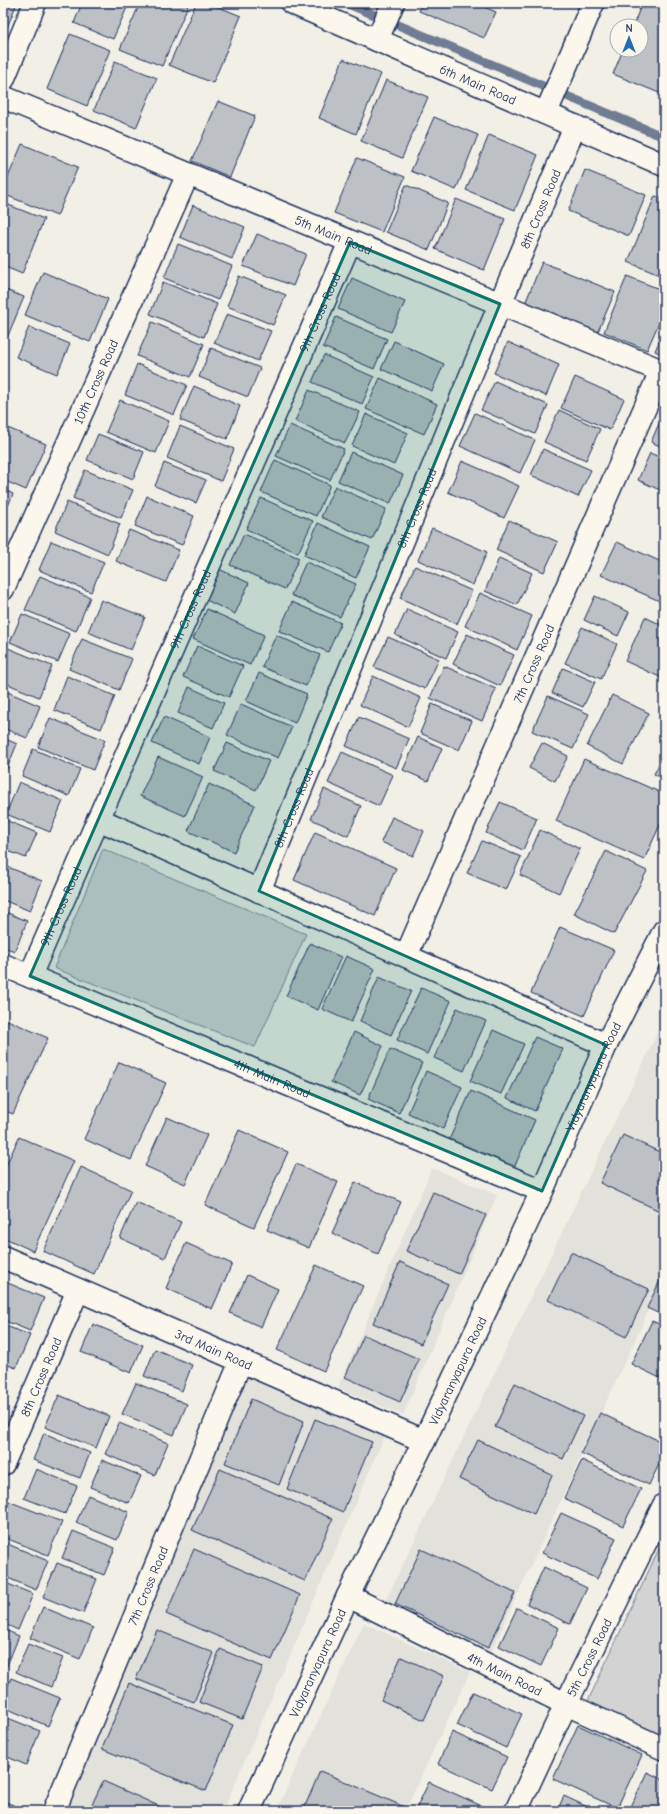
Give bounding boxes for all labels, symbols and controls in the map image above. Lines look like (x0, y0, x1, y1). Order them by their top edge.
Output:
north arrow (609, 18, 649, 58)
text: N (625, 22, 633, 35)
street label: 6th Main Road (437, 61, 519, 108)
street label: 8th Cross Road (517, 167, 564, 251)
street label: 5th Main Road (292, 212, 374, 258)
street label: 9th Cross Road (296, 271, 344, 354)
street label: 10th Cross Road (70, 337, 121, 427)
street label: 8th Cross Road (394, 466, 440, 550)
street label: 9th Cross Road (166, 568, 214, 651)
street label: 7th Cross Road (510, 622, 558, 705)
street label: 8th Cross Road (271, 766, 317, 850)
street label: 9th Cross Road (37, 865, 85, 948)
street label: Vidyaranyapura Road (562, 1020, 624, 1134)
street label: 4th Main Road (232, 1056, 313, 1101)
street label: Vidyaranyapura Road (426, 1314, 490, 1428)
street label: 3rd Main Road (173, 1326, 254, 1373)
street label: 8th Cross Road (17, 1335, 65, 1419)
street label: 7th Cross Road (125, 1544, 171, 1628)
street label: Vidyaranyapura Road (286, 1606, 349, 1720)
street label: 5th Cross Road (564, 1616, 615, 1699)
street label: 4th Main Road (465, 1649, 544, 1699)

